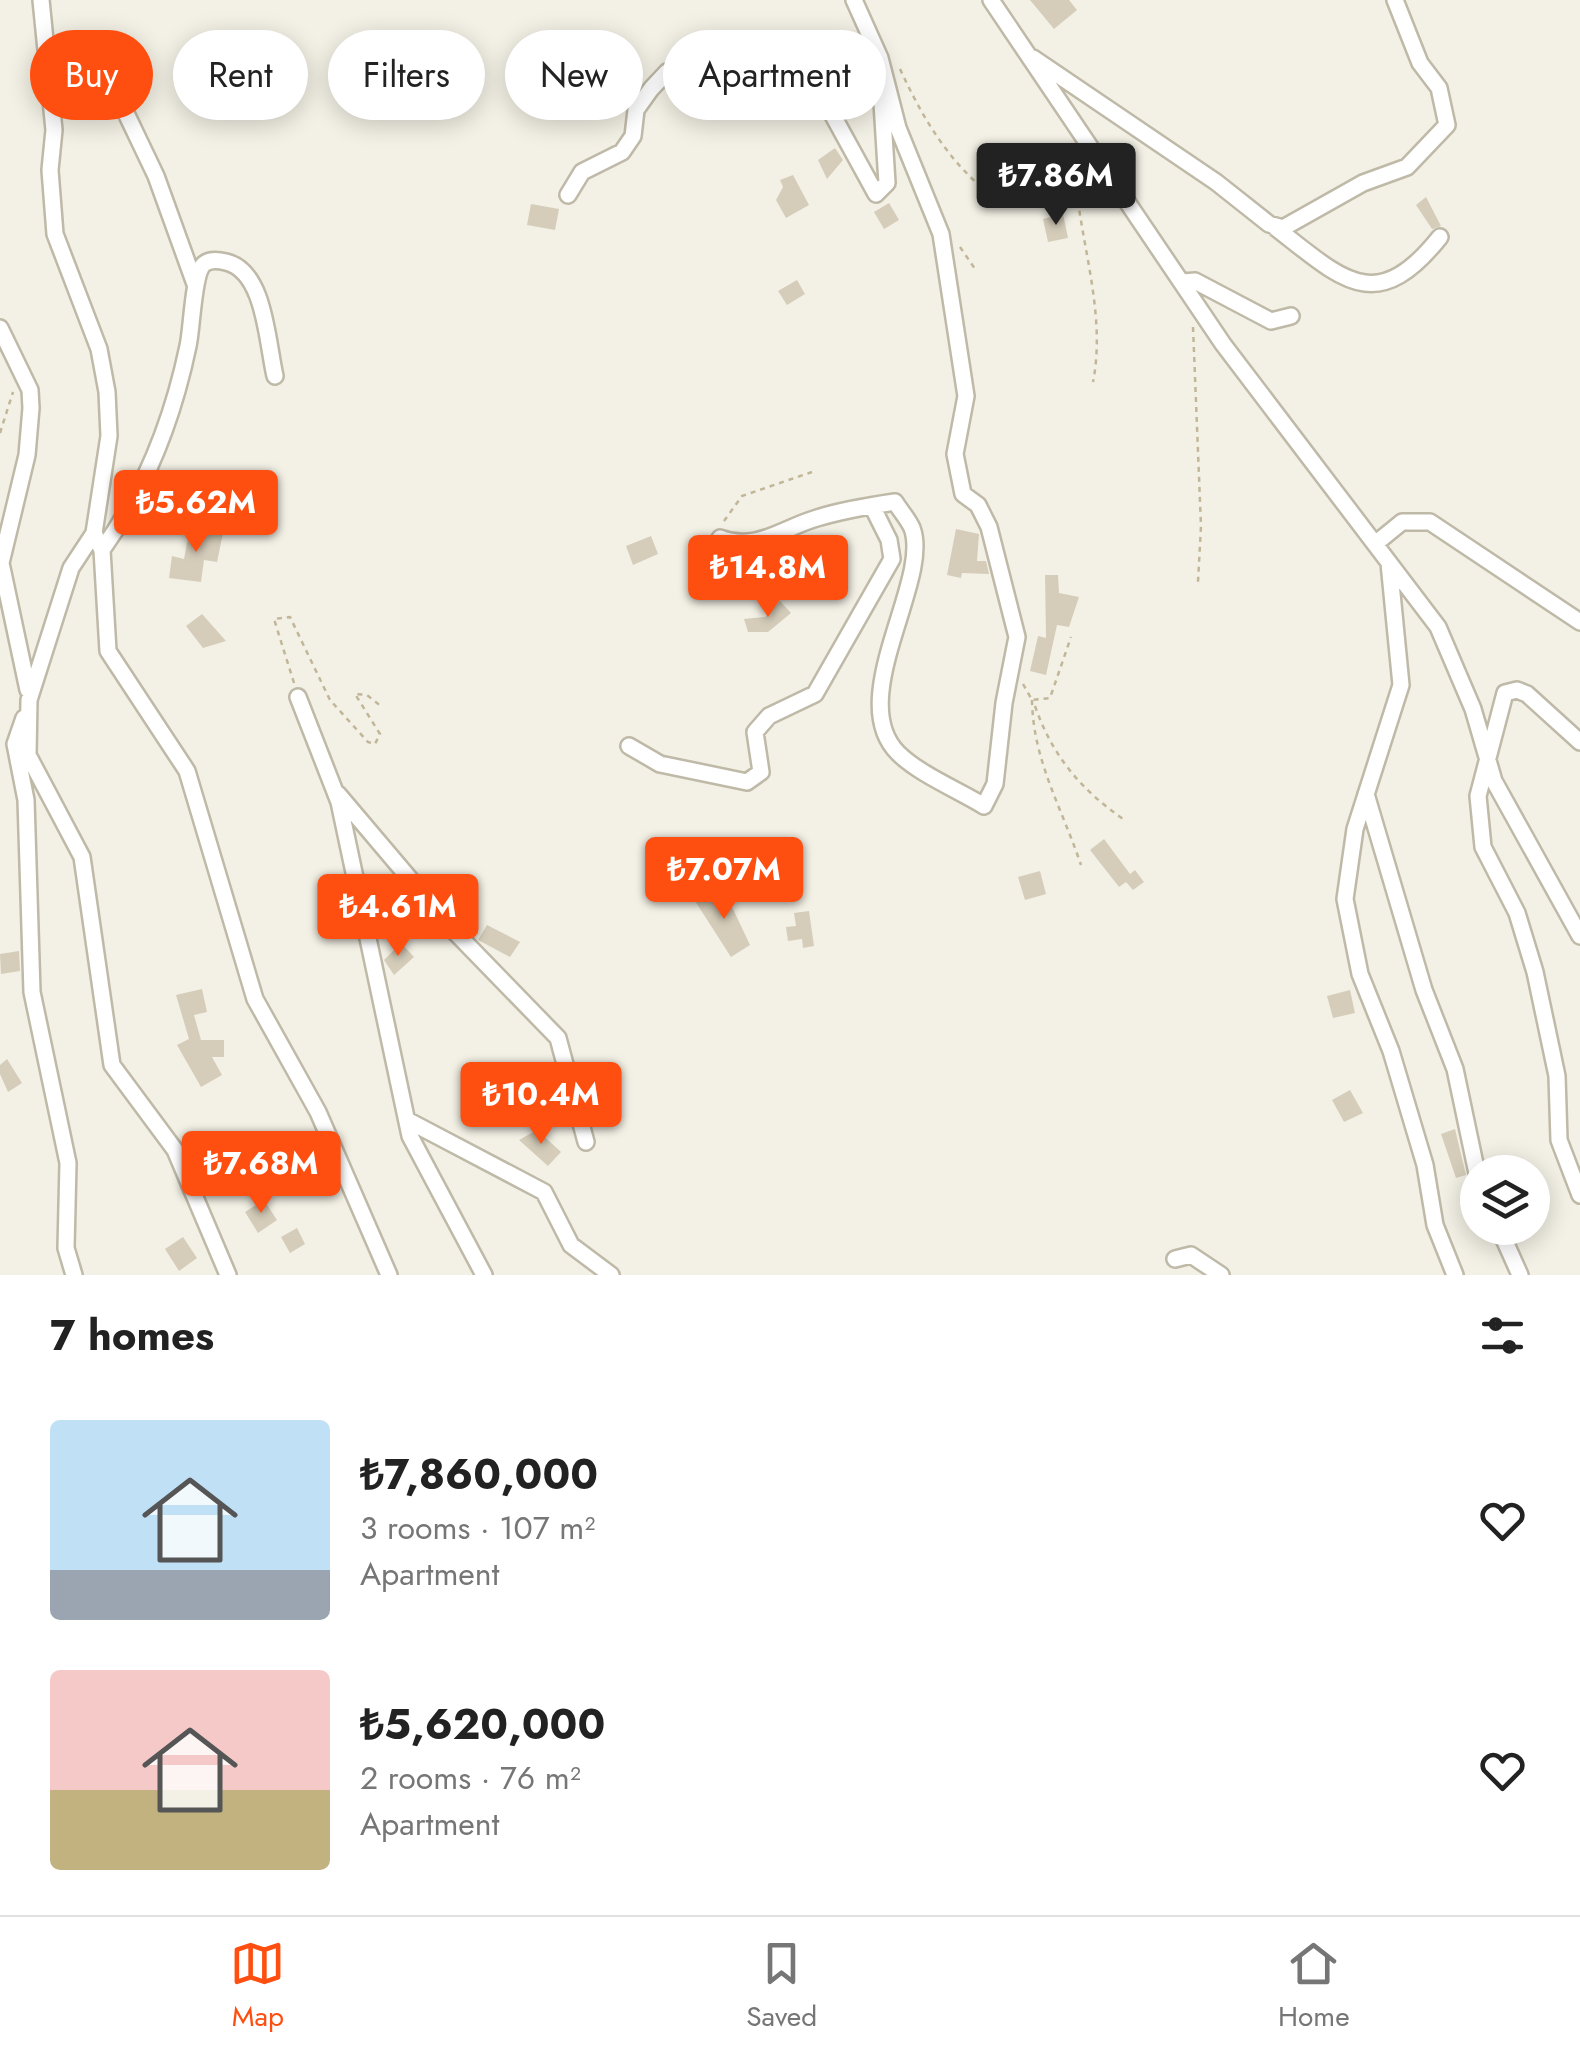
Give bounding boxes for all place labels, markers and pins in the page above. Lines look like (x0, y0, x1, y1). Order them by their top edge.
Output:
pin: ₺7.86M (975, 143, 1137, 228)
pin: ₺5.62M (115, 470, 277, 555)
pin: ₺14.8M (687, 535, 849, 620)
pin: ₺7.07M (643, 837, 805, 922)
pin: ₺4.61M (317, 874, 479, 959)
pin: ₺10.4M (460, 1062, 622, 1147)
pin: ₺7.68M (180, 1131, 342, 1216)

